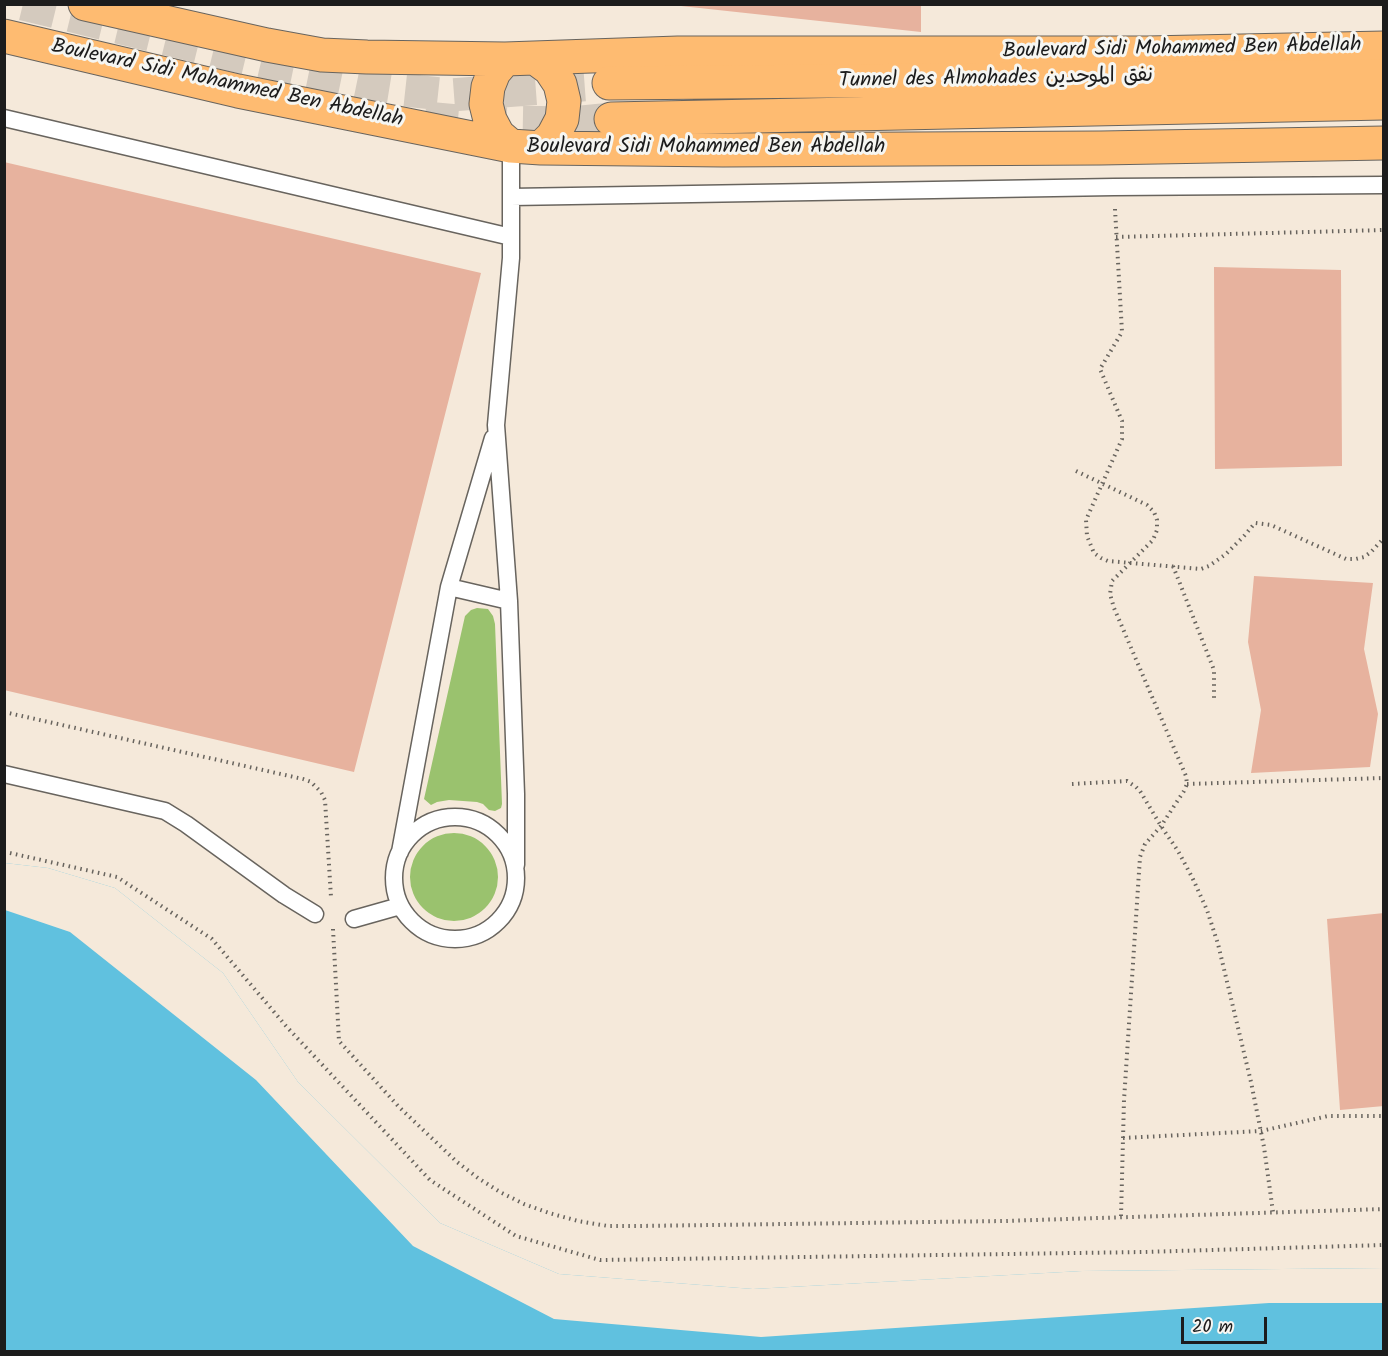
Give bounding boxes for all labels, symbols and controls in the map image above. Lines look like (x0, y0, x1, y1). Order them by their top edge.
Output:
street label: Boulevard Sidi Mohammed Ben Abdellah (1002, 34, 1362, 66)
street label: Boulevard Sidi Mohammed Ben Abdellah (49, 35, 405, 135)
street label: Tunnel des Almohades نفق الموحدين (839, 65, 1153, 95)
street label: Boulevard Sidi Mohammed Ben Abdellah (527, 135, 885, 161)
scale bar (1184, 1305, 1270, 1343)
text: 20 m (1192, 1313, 1233, 1342)

